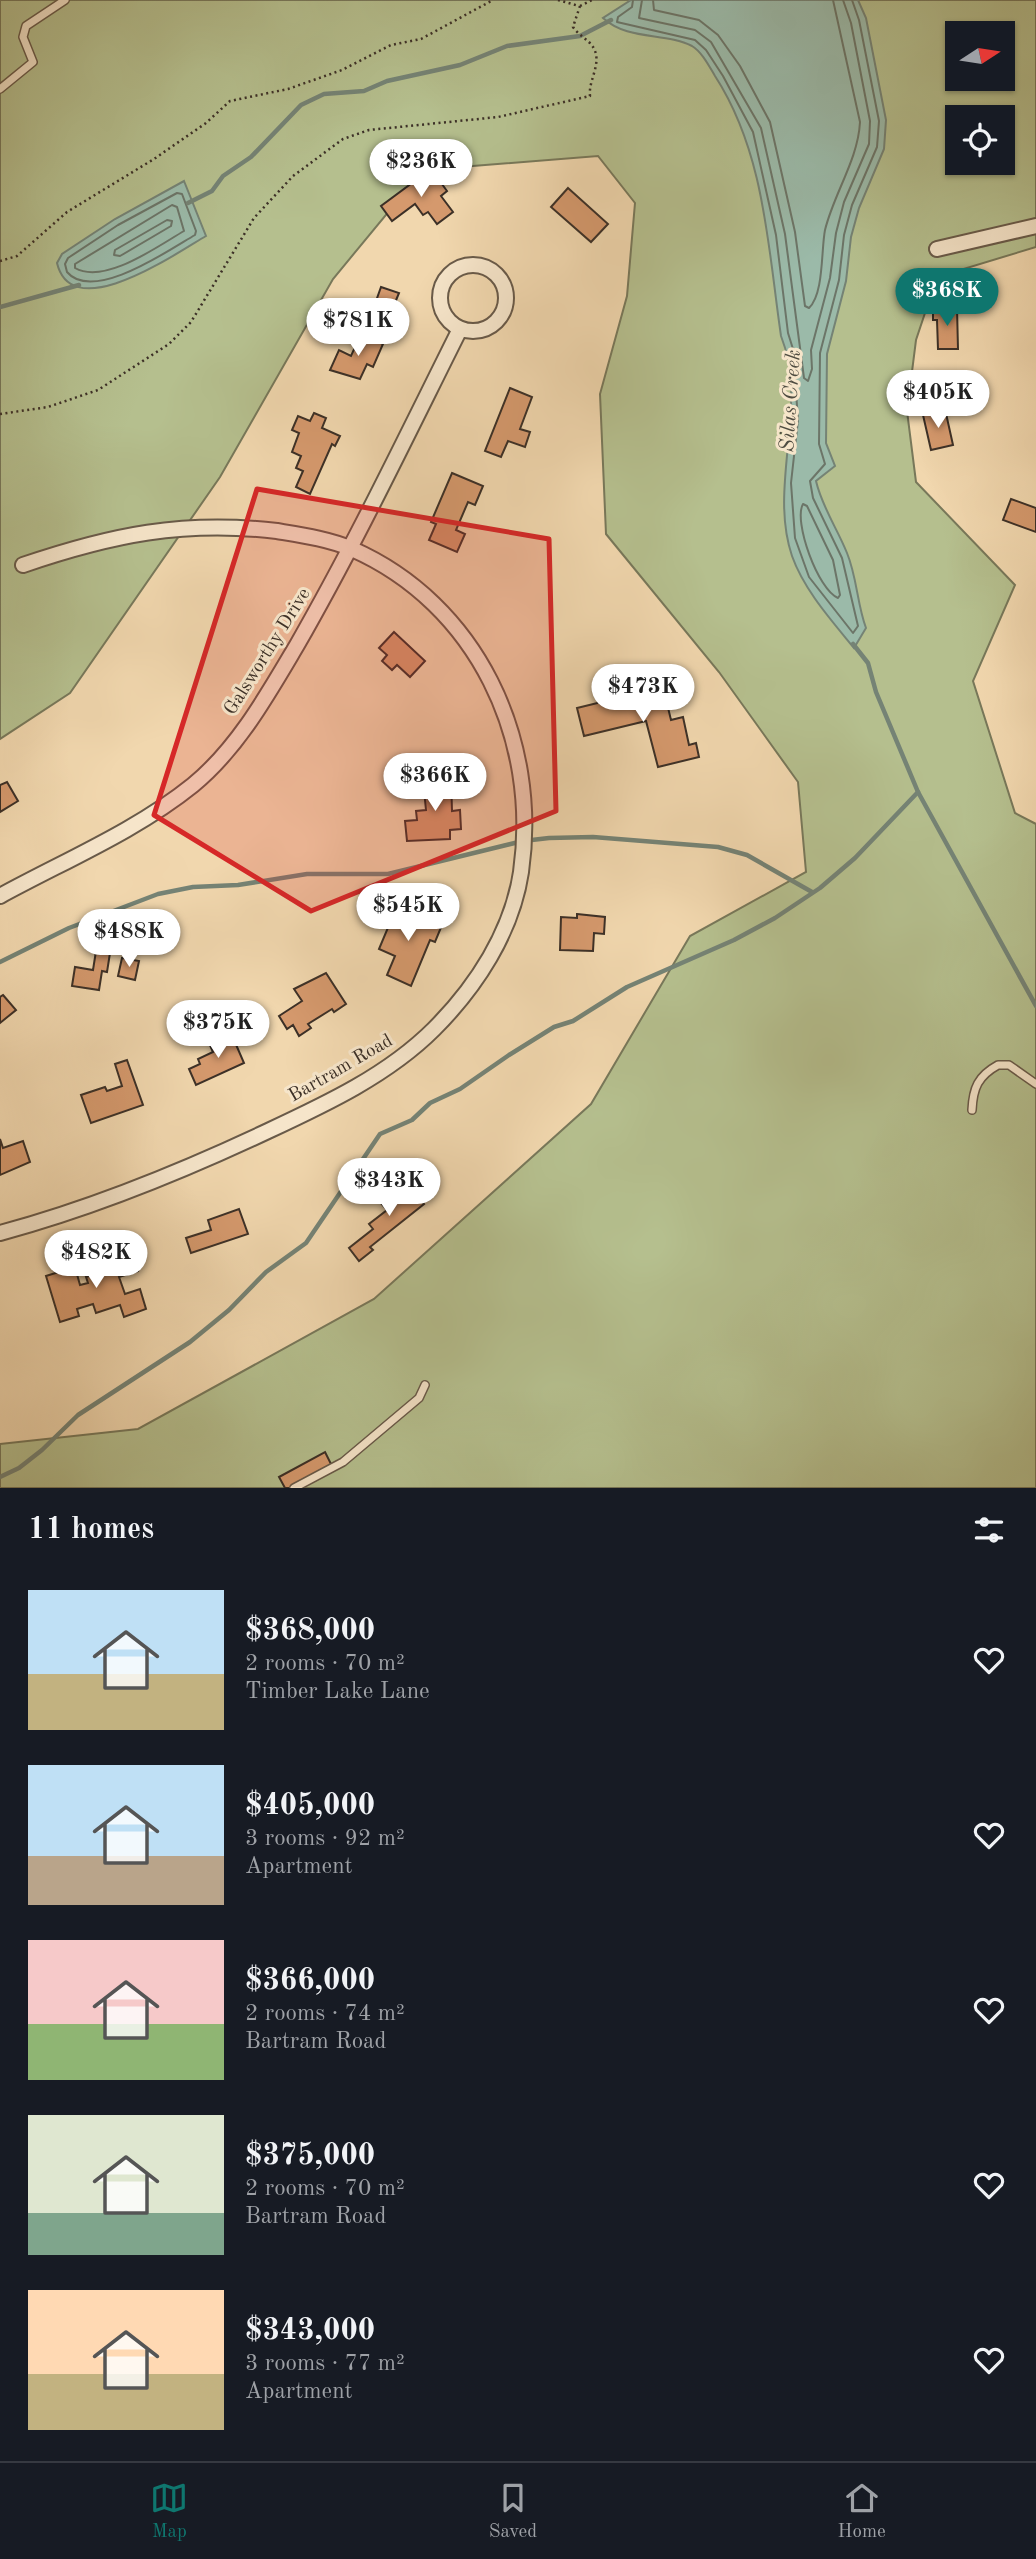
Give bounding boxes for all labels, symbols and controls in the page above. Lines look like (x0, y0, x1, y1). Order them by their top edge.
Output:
north arrow (945, 21, 1015, 91)
map controls (945, 21, 1015, 175)
button: locate (945, 105, 1015, 175)
pin: $236K (372, 140, 470, 199)
text: $236K (385, 150, 457, 173)
pin: $368K (898, 268, 996, 328)
text: $368K (911, 279, 983, 302)
pin: $781K (309, 298, 407, 358)
text: $781K (322, 309, 394, 332)
water label: Silas Creek (777, 349, 805, 453)
pin: $405K (889, 370, 987, 430)
text: $405K (902, 381, 974, 404)
street label: Galsworthy Drive (221, 585, 315, 719)
pin: $473K (594, 664, 692, 724)
text: $473K (607, 675, 679, 698)
pin: $366K (386, 754, 484, 813)
text: $366K (399, 764, 471, 787)
pin: $545K (359, 884, 457, 943)
text: $545K (372, 894, 444, 917)
pin: $488K (80, 909, 178, 969)
text: $488K (93, 920, 165, 943)
pin: $375K (169, 1000, 267, 1060)
text: $375K (182, 1011, 254, 1034)
street label: Bartram Road (286, 1032, 396, 1106)
pin: $343K (340, 1158, 438, 1218)
text: $343K (353, 1169, 425, 1192)
pin: $482K (47, 1230, 145, 1290)
text: $482K (60, 1241, 132, 1264)
icon: filters (970, 1511, 1008, 1549)
text: 11 homes (28, 1515, 154, 1545)
text: $368,000 (245, 1616, 375, 1646)
icon: home (84, 1618, 168, 1702)
icon: heart (970, 1641, 1008, 1679)
text: 2 rooms · 70 m² (245, 1652, 405, 1675)
text: Timber Lake Lane (245, 1680, 430, 1703)
text: $405,000 (245, 1791, 375, 1821)
icon: home (84, 1793, 168, 1877)
icon: heart (970, 1816, 1008, 1854)
text: 3 rooms · 92 m² (245, 1827, 405, 1850)
text: Apartment (245, 1855, 353, 1878)
text: $366,000 (245, 1966, 375, 1996)
icon: home (84, 1968, 168, 2052)
icon: heart (970, 1991, 1008, 2029)
text: 2 rooms · 74 m² (245, 2002, 405, 2025)
text: Bartram Road (245, 2030, 386, 2053)
text: $375,000 (245, 2141, 375, 2171)
icon: home (84, 2143, 168, 2227)
icon: heart (970, 2166, 1008, 2204)
text: 2 rooms · 70 m² (245, 2177, 405, 2200)
text: Bartram Road (245, 2205, 386, 2228)
text: $343,000 (245, 2316, 375, 2346)
icon: home (84, 2318, 168, 2402)
icon: heart (970, 2341, 1008, 2379)
text: 3 rooms · 77 m² (245, 2352, 405, 2375)
text: Apartment (245, 2380, 353, 2403)
tab: Map (150, 2479, 188, 2544)
tab: Saved (489, 2479, 537, 2544)
tab: Home (838, 2479, 886, 2544)

